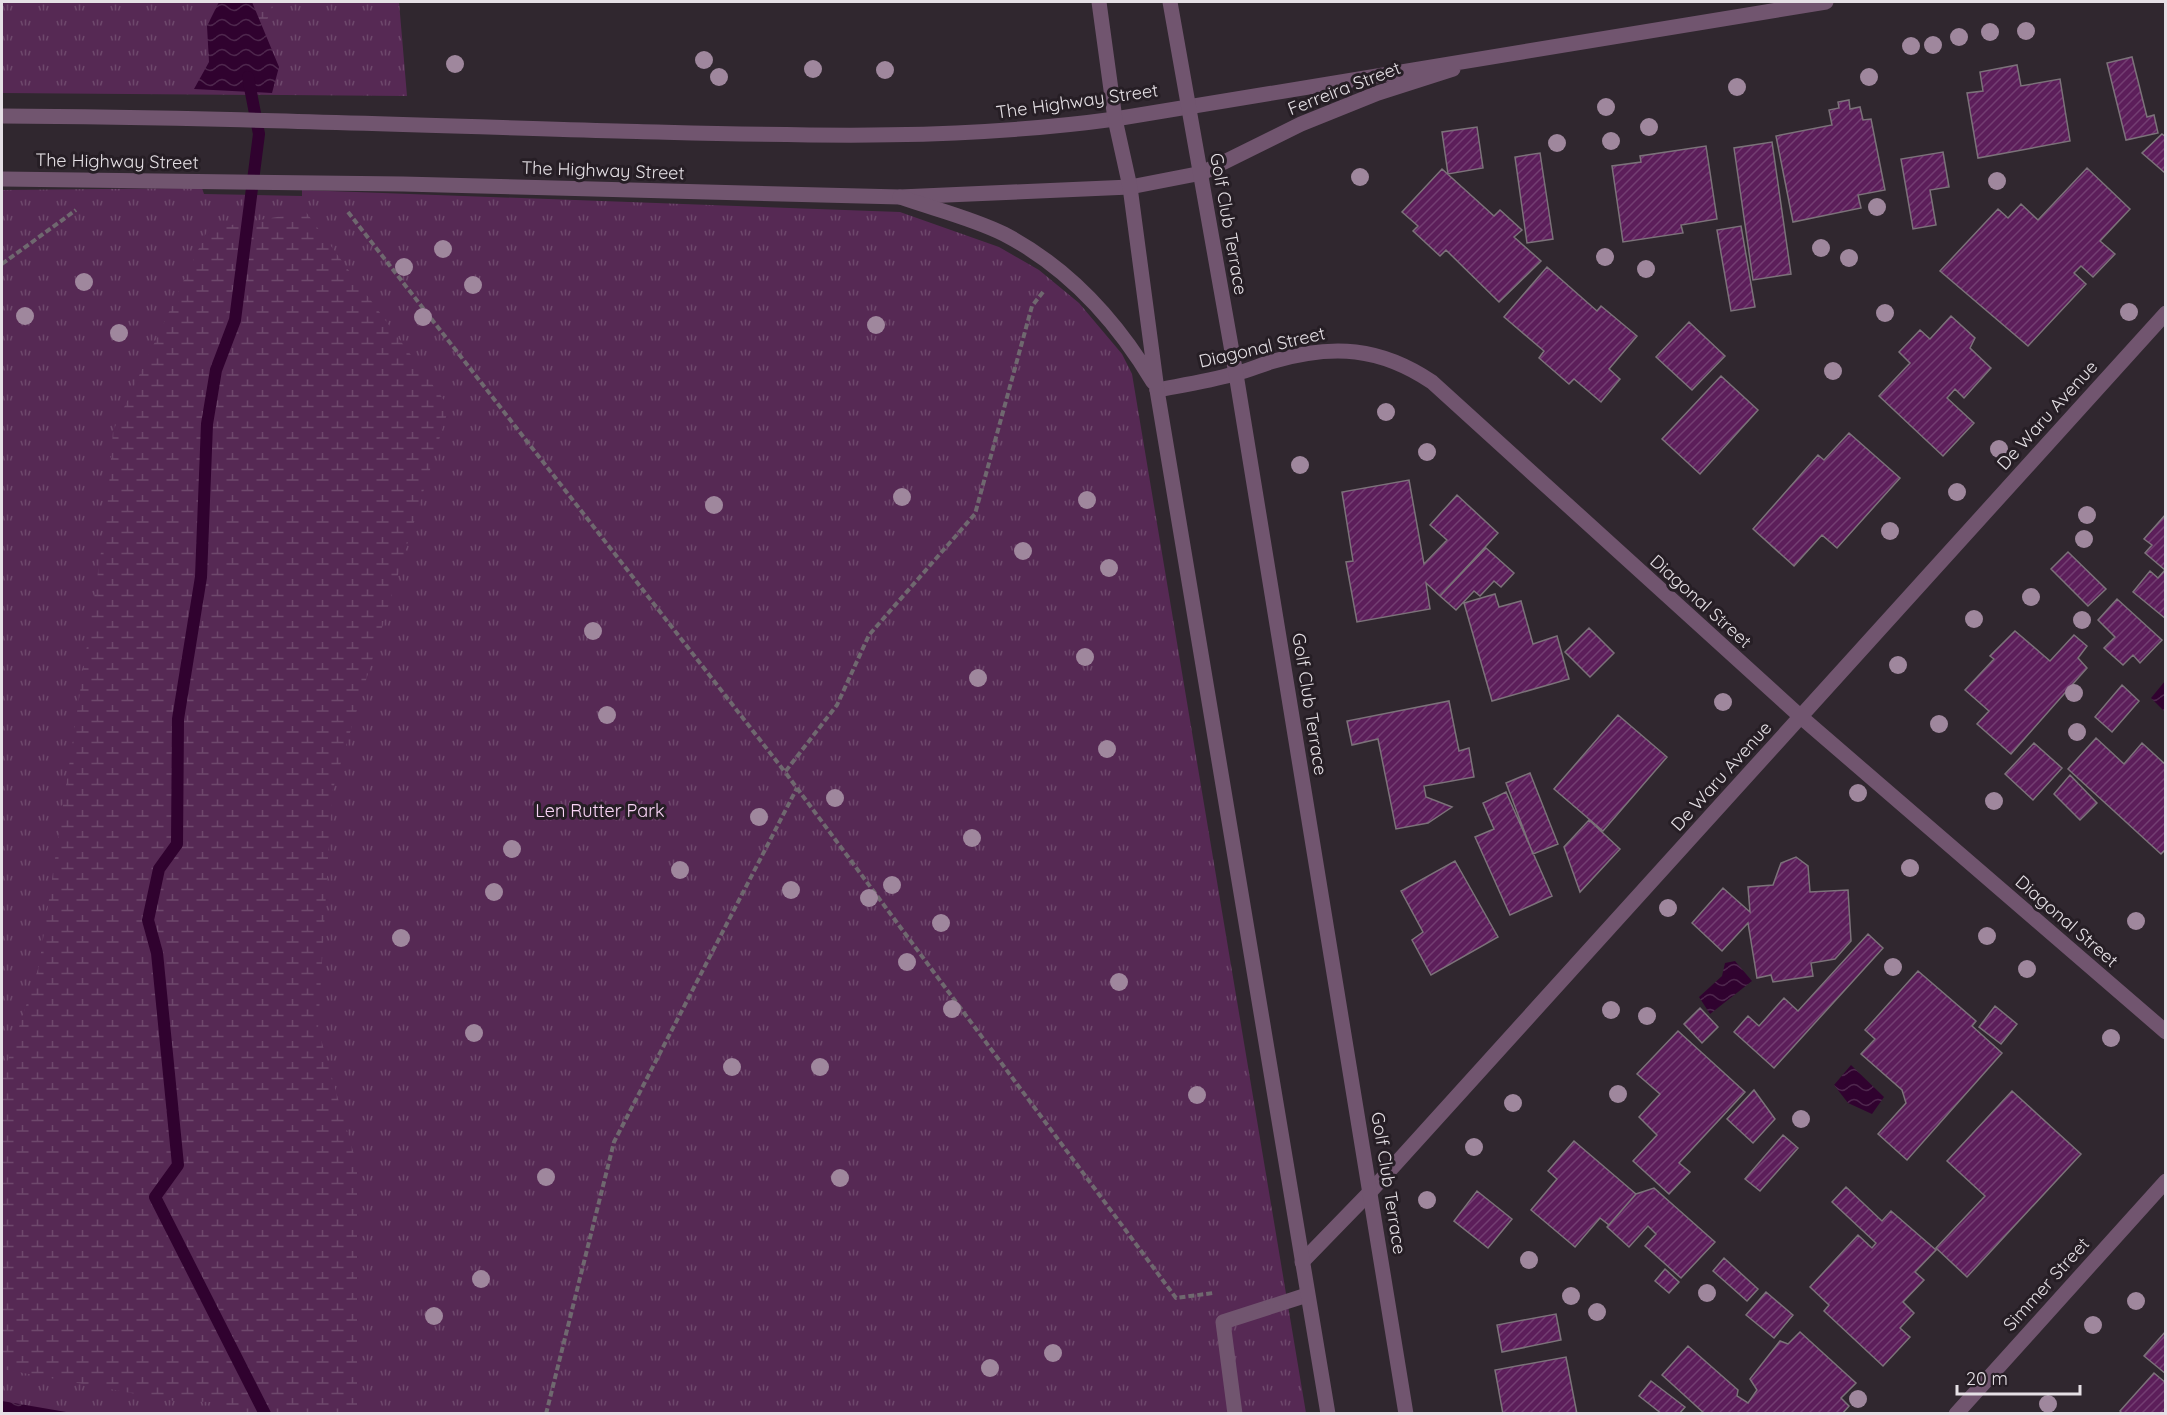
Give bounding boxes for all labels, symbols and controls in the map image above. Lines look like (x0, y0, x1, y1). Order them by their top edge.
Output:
street label: Ferreira Street (1284, 56, 1404, 120)
street label: The Highway Street (995, 78, 1159, 124)
street label: The Highway Street (35, 148, 199, 174)
street label: Golf Club Terrace (1205, 151, 1253, 297)
street label: The Highway Street (521, 156, 685, 184)
street label: Diagonal Street (1197, 321, 1327, 373)
street label: De Waru Avenue (1992, 355, 2102, 475)
street label: Diagonal Street (1645, 549, 1757, 653)
street label: Golf Club Terrace (1287, 631, 1333, 777)
street label: De Waru Avenue (1666, 716, 1776, 836)
park label: Len Rutter Park (535, 799, 665, 822)
street label: Diagonal Street (2011, 870, 2123, 972)
street label: Golf Club Terrace (1366, 1110, 1412, 1256)
street label: Simmer Street (1998, 1232, 2094, 1336)
scale bar (1957, 1358, 2080, 1396)
text: 20 m (1966, 1367, 2008, 1390)

